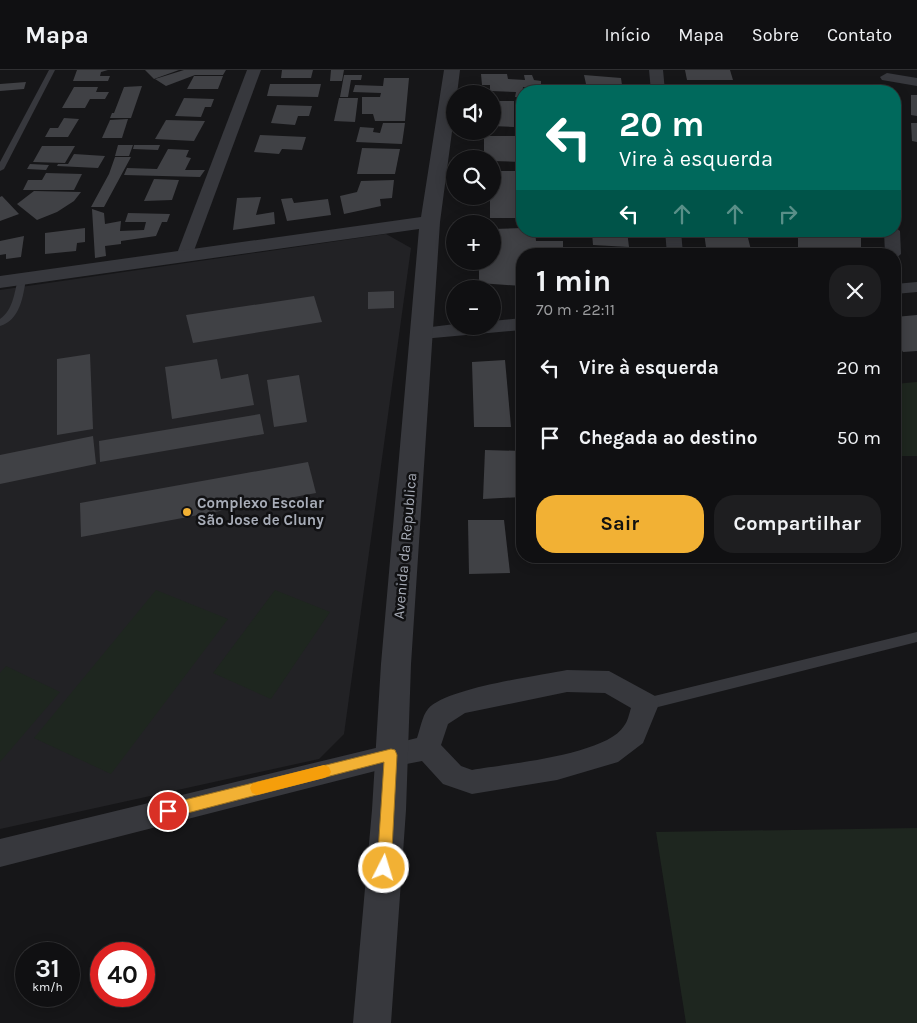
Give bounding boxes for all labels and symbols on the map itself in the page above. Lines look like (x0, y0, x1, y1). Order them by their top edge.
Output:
street label: Avenida da Republica (390, 472, 420, 620)
place label: Complexo Escolar São Jose de Cluny (197, 494, 324, 529)
marker: Complexo Escolar São Jose de Cluny (181, 506, 193, 518)
pin (147, 790, 189, 832)
position arrow (357, 841, 409, 893)
speed limit sign: 40 (90, 942, 155, 1007)

